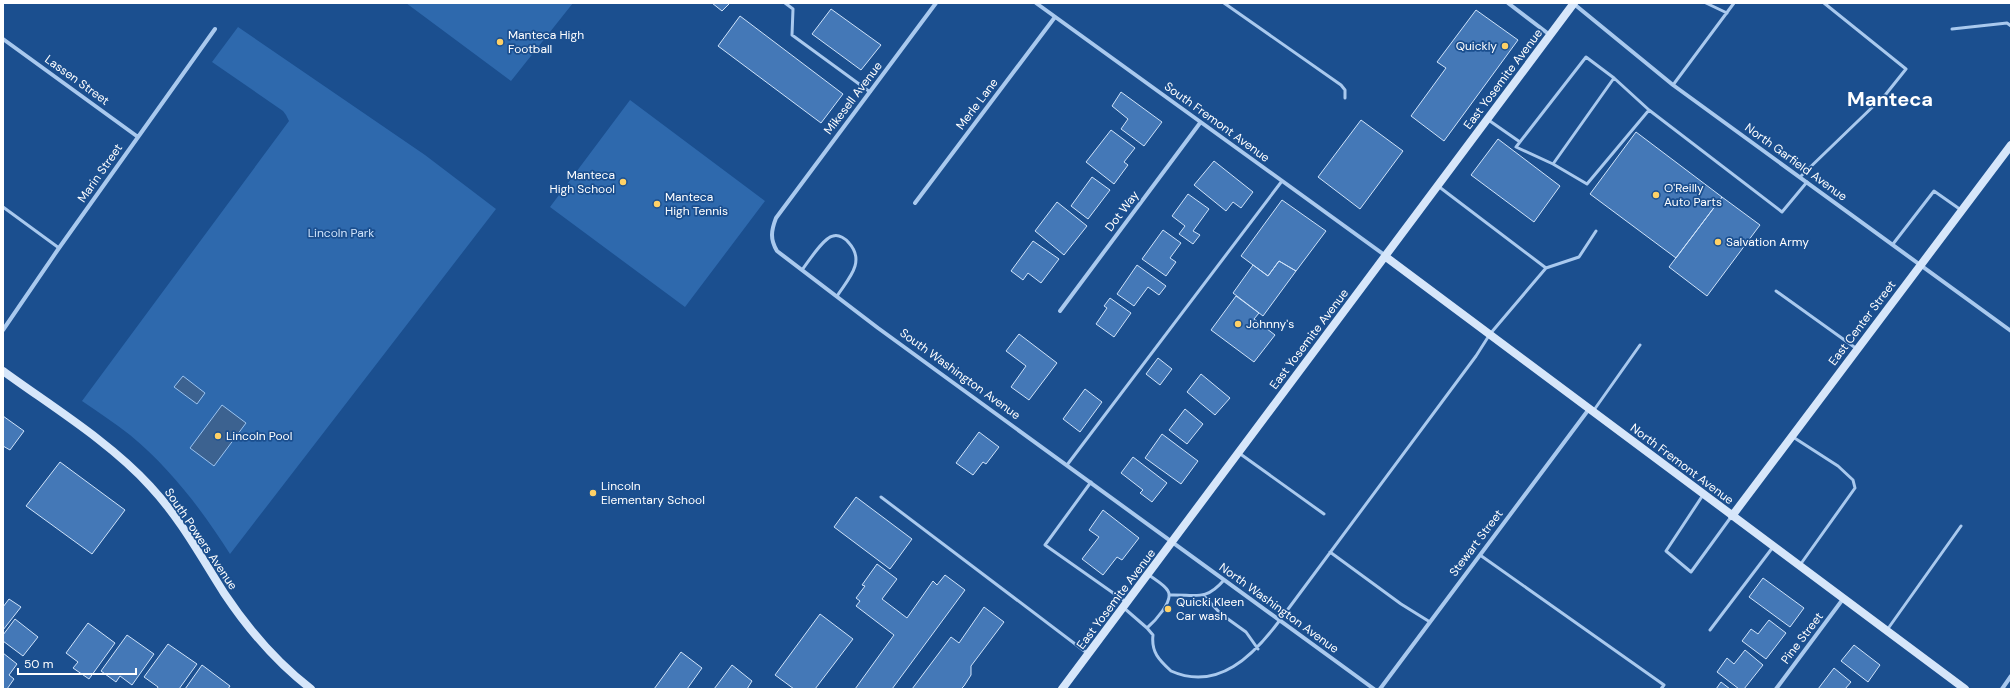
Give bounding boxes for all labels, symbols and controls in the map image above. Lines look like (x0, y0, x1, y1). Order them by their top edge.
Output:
street label: East Yosemite Avenue (1460, 25, 1546, 132)
place label: Manteca High Football (508, 27, 584, 57)
marker: Manteca High Football (495, 37, 505, 47)
place label: Quickly (1456, 38, 1497, 54)
marker: Quickly (1500, 41, 1510, 51)
street label: Lassen Street (42, 51, 113, 109)
street label: Mikesell Avenue (820, 58, 886, 138)
street label: Merle Lane (952, 75, 1002, 133)
street label: South Fremont Avenue (1161, 78, 1273, 166)
district label: Manteca (1847, 86, 1933, 112)
street label: North Garfield Avenue (1742, 120, 1850, 205)
street label: Marin Street (74, 140, 126, 205)
place label: Manteca High School (550, 167, 615, 197)
marker: Manteca High School (618, 177, 628, 187)
place label: O'Reilly Auto Parts (1664, 180, 1722, 210)
street label: Dot Way (1101, 187, 1143, 235)
place label: Manteca High Tennis (665, 189, 728, 219)
marker: O'Reilly Auto Parts (1651, 190, 1661, 200)
marker: Manteca High Tennis (652, 199, 662, 209)
park label: Lincoln Park (308, 225, 374, 241)
place label: Salvation Army (1726, 234, 1809, 250)
marker: Salvation Army (1713, 237, 1723, 247)
street label: East Center Street (1825, 277, 1899, 369)
street label: East Yosemite Avenue (1266, 285, 1352, 392)
place label: Johnny's (1246, 316, 1294, 332)
marker: Johnny's (1233, 319, 1243, 329)
street label: South Washington Avenue (897, 325, 1024, 423)
street label: North Fremont Avenue (1627, 420, 1737, 508)
place label: Lincoln Pool (226, 428, 292, 444)
marker: Lincoln Pool (213, 431, 223, 441)
place label: Lincoln Elementary School (601, 478, 705, 508)
street label: South Powers Avenue (161, 485, 241, 593)
marker: Lincoln Elementary School (588, 488, 598, 498)
street label: Stewart Street (1446, 506, 1507, 580)
street label: East Yosemite Avenue (1073, 545, 1159, 652)
street label: North Washington Avenue (1216, 559, 1342, 657)
place label: Quicki Kleen Car wash (1176, 594, 1244, 624)
marker: Quicki Kleen Car wash (1163, 604, 1173, 614)
street label: Pine Street (1777, 609, 1827, 667)
scale bar (18, 650, 136, 676)
text: 50 m (24, 656, 53, 672)

